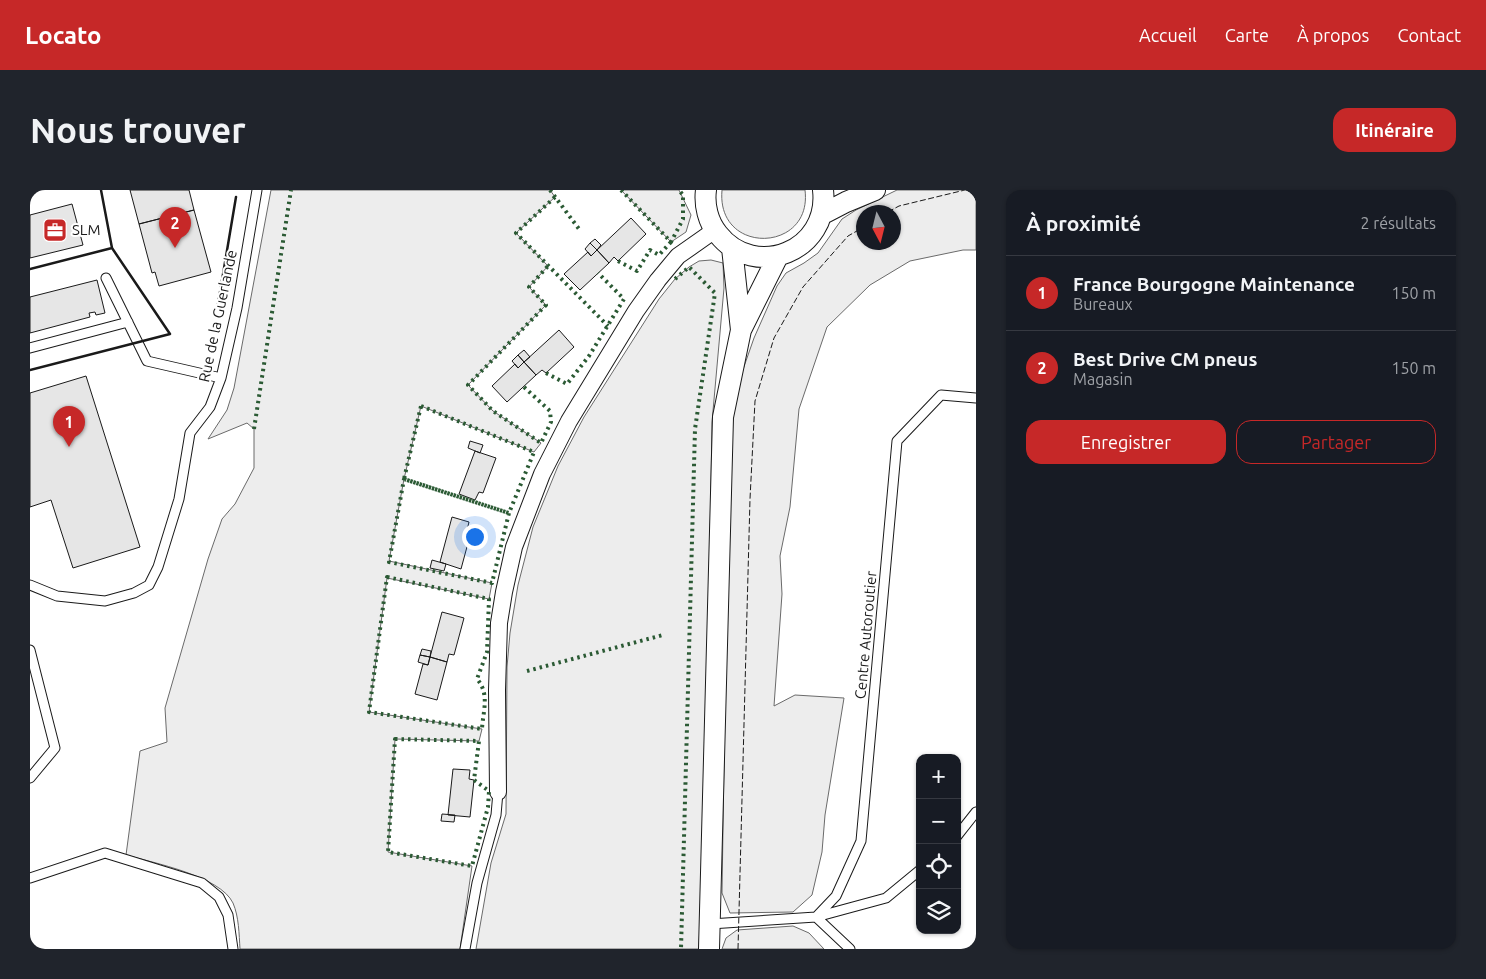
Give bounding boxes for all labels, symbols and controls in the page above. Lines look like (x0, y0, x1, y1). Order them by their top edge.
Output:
text: Locato (25, 22, 101, 49)
text: Accueil (1139, 25, 1197, 45)
text: Carte (1225, 25, 1269, 45)
text: À propos (1297, 25, 1369, 45)
text: Contact (1397, 25, 1461, 45)
button: Itinéraire (1333, 108, 1456, 152)
text: Nous trouver (30, 110, 246, 150)
north arrow (856, 205, 901, 250)
pin: 2 (159, 207, 191, 248)
text: À proximité (1026, 211, 1141, 235)
text: 2 résultats (1360, 214, 1436, 232)
office icon: SLM (42, 217, 68, 243)
place label: SLM (72, 221, 101, 238)
street label: Rue de la Guerlande (195, 248, 240, 384)
text: France Bourgogne Maintenance (1073, 273, 1355, 295)
text: 1 (1037, 284, 1047, 302)
text: 150 m (1391, 284, 1436, 302)
text: Bureaux (1073, 295, 1133, 313)
text: Best Drive CM pneus (1073, 348, 1257, 370)
text: 2 (1037, 359, 1047, 377)
text: 150 m (1391, 359, 1436, 377)
text: Magasin (1073, 370, 1133, 388)
pin: 1 (53, 406, 85, 447)
button: Enregistrer (1026, 420, 1226, 464)
button: Partager (1236, 420, 1436, 464)
your location (462, 524, 488, 550)
street label: Centre Autoroutier (851, 570, 880, 700)
map controls (916, 754, 961, 934)
button: + (916, 754, 961, 799)
button: − (916, 799, 961, 844)
button: locate (916, 844, 961, 889)
button: layers (916, 889, 961, 934)

